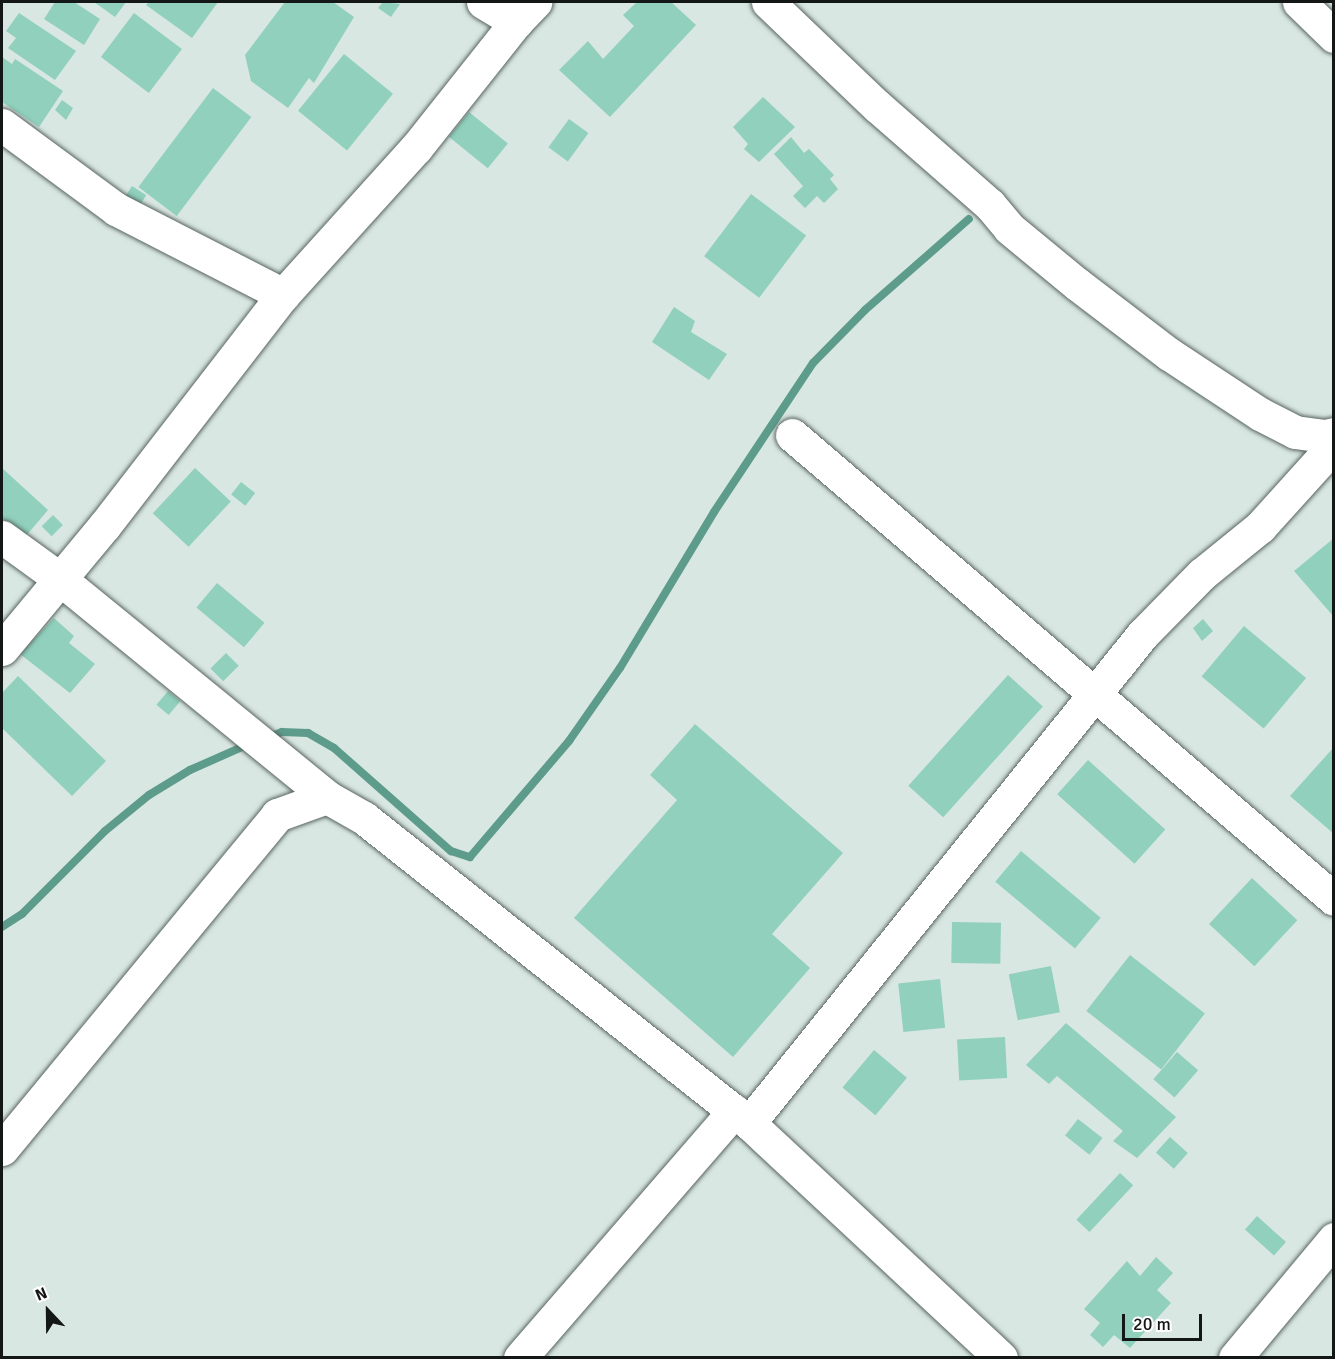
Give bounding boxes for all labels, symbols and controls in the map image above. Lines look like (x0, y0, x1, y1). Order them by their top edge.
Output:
north arrow (18, 1281, 78, 1341)
text: N (32, 1283, 50, 1306)
scale bar (1125, 1302, 1204, 1340)
text: 20 m (1133, 1313, 1171, 1335)

